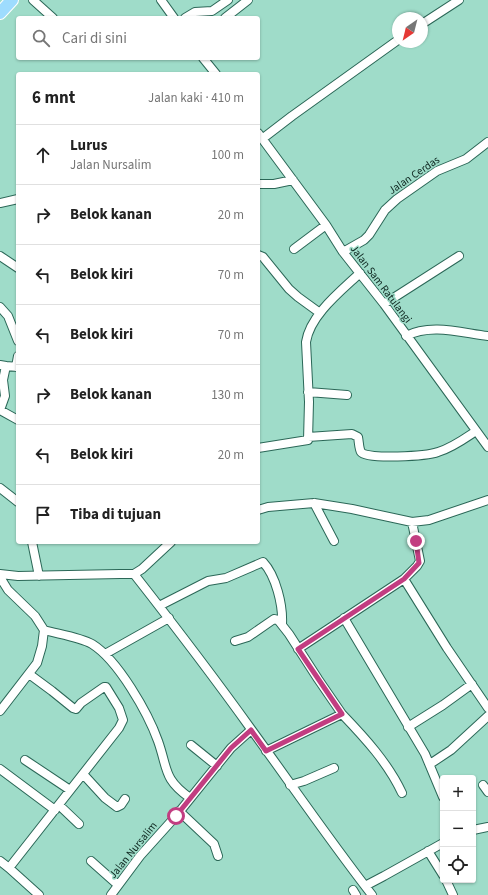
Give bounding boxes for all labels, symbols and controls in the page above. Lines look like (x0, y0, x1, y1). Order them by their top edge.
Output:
north arrow (392, 12, 428, 48)
search box (16, 16, 260, 60)
icon: search (30, 27, 52, 49)
text: Cari di sini (62, 28, 127, 49)
text: 6 mnt (32, 86, 75, 110)
text: Jalan kaki · 410 m (148, 89, 244, 107)
text: Lurus (70, 135, 107, 156)
icon: ahead (32, 144, 54, 166)
text: 100 m (211, 146, 244, 164)
street label: Jalan Cerdas (385, 152, 443, 198)
text: Jalan Nursalim (70, 156, 152, 174)
icon: right (32, 204, 54, 226)
text: Belok kanan (70, 204, 152, 225)
text: 20 m (218, 206, 244, 224)
street label: Jalan Sam Ratulangi (347, 242, 415, 326)
icon: left (32, 264, 54, 286)
text: Belok kiri (70, 264, 133, 285)
text: 70 m (218, 266, 244, 284)
icon: left (32, 324, 54, 346)
text: Belok kiri (70, 324, 133, 345)
text: 70 m (218, 326, 244, 344)
icon: right (32, 384, 54, 406)
text: Belok kanan (70, 384, 152, 405)
text: 130 m (211, 386, 244, 404)
icon: left (32, 444, 54, 466)
text: Belok kiri (70, 444, 133, 465)
text: 20 m (218, 446, 244, 464)
icon: arrive (32, 504, 54, 526)
text: Tiba di tujuan (70, 504, 161, 525)
route end (407, 532, 425, 550)
map controls (440, 775, 476, 883)
button: + (440, 775, 476, 811)
route start (167, 807, 185, 825)
button: − (440, 811, 476, 847)
street label: Jalan Nursalim (105, 818, 161, 882)
button: locate (440, 847, 476, 883)

